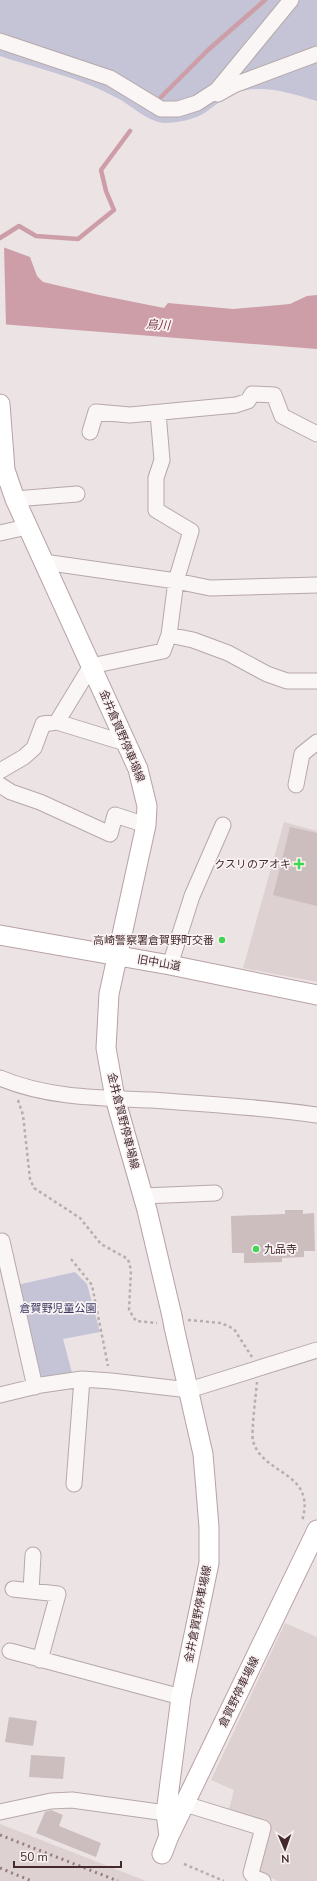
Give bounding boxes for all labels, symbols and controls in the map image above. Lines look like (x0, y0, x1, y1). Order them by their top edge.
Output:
water label: 烏川 (146, 316, 172, 334)
street label: 金井倉賀野停車場線 (96, 688, 148, 784)
place label: クスリのアオキ (214, 857, 291, 872)
marker: クスリのアオキ (294, 859, 304, 869)
place label: 高崎警察署倉賀野町交番 (93, 933, 214, 948)
marker: 高崎警察署倉賀野町交番 (217, 935, 227, 945)
street label: 旧中山道 (136, 952, 182, 974)
street label: 金井倉賀野停車場線 (104, 1071, 142, 1171)
place label: 九品寺 (264, 1242, 297, 1257)
marker: 九品寺 (251, 1244, 261, 1254)
park label: 倉賀野児童公園 (20, 1301, 97, 1316)
street label: 金井倉賀野停車場線 (181, 1564, 215, 1664)
street label: 倉賀野停車場線 (215, 1654, 263, 1730)
north arrow (265, 1829, 305, 1869)
scale bar (14, 1843, 121, 1869)
text: 50 m (20, 1849, 48, 1865)
text: N (281, 1851, 290, 1866)

